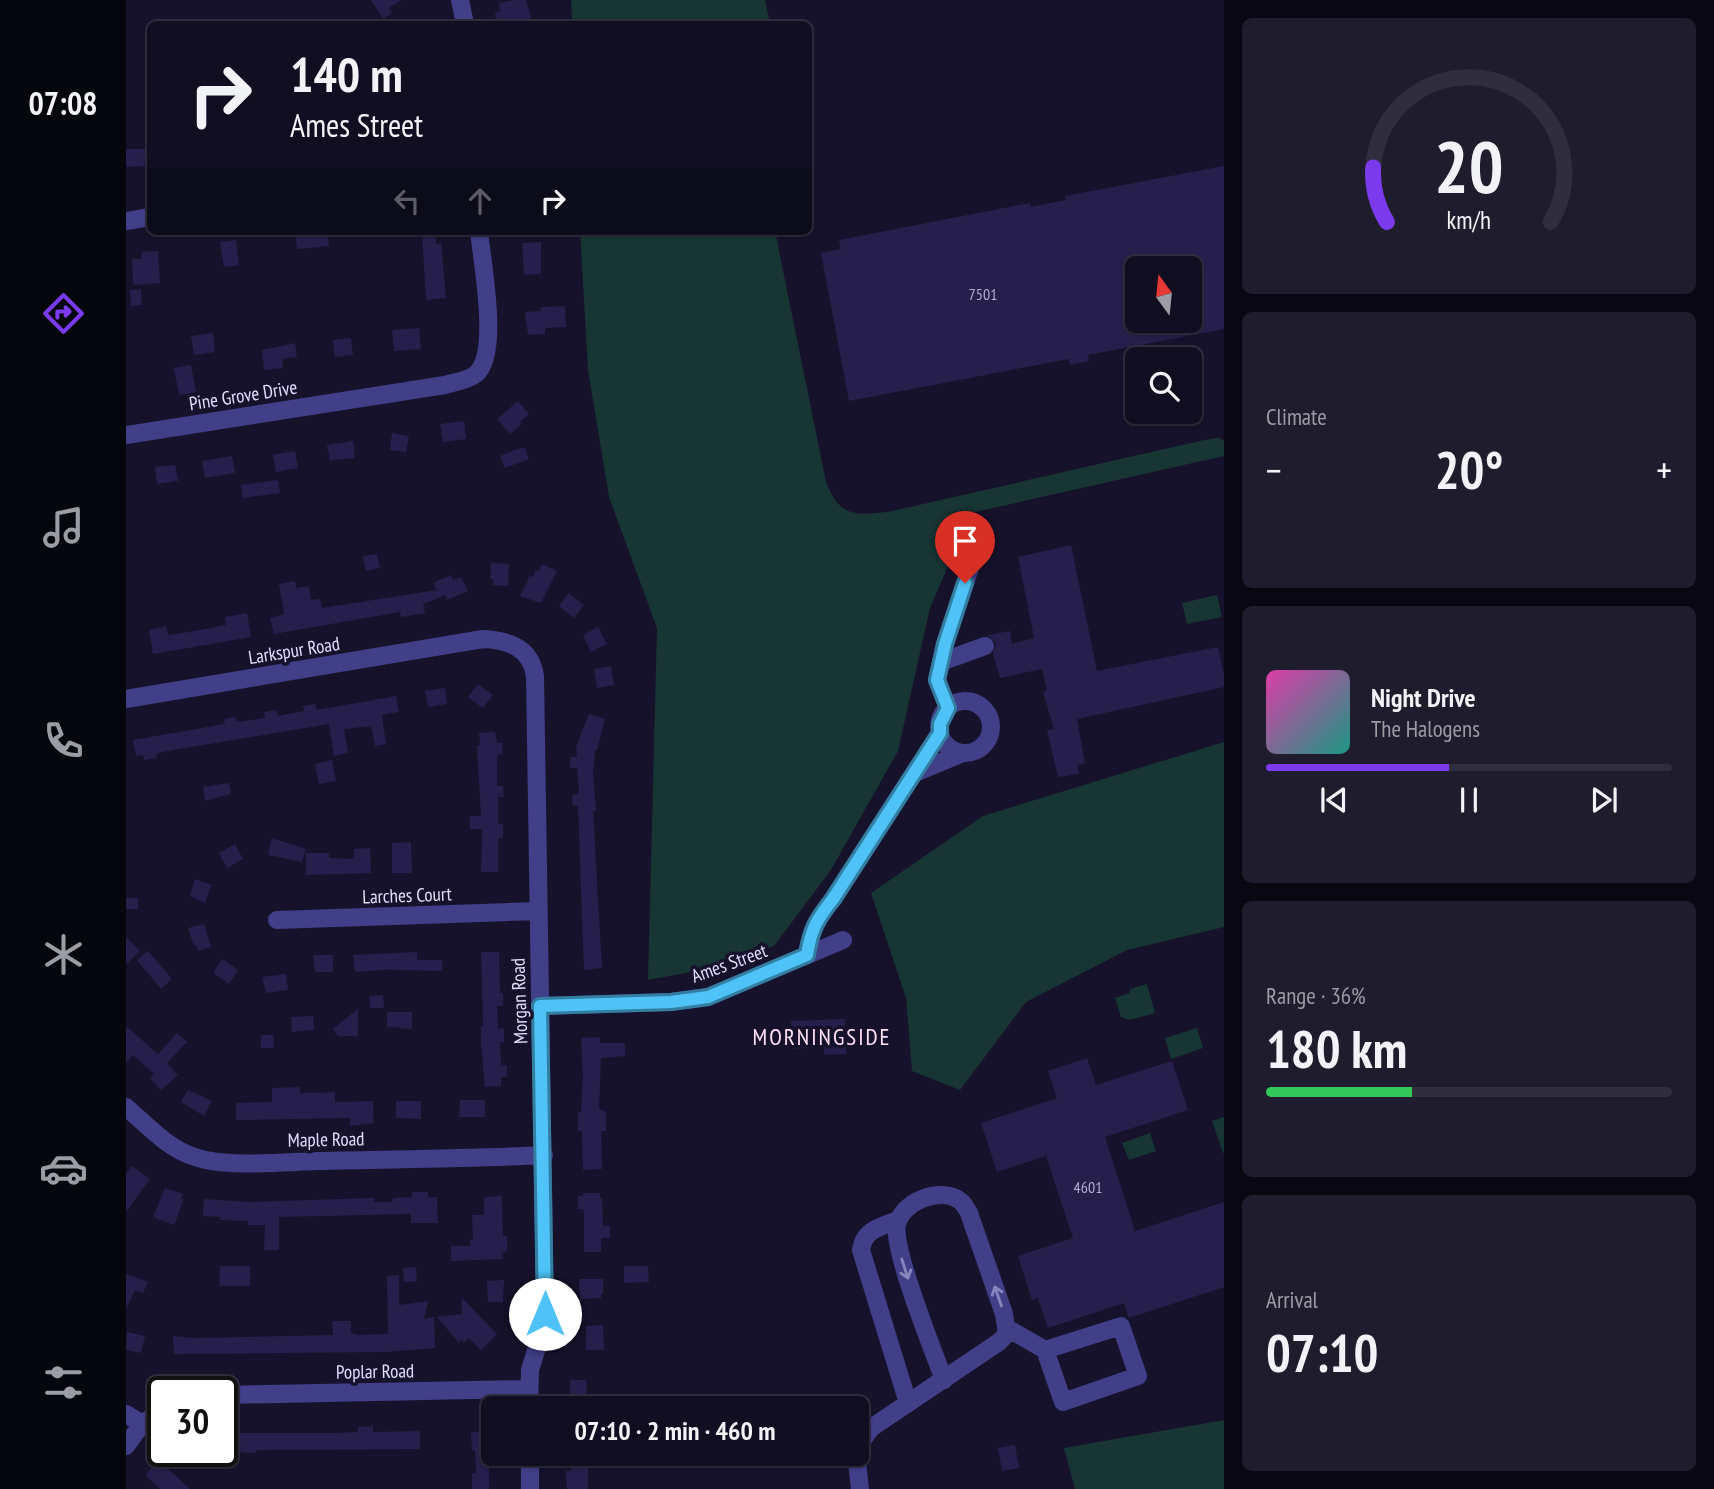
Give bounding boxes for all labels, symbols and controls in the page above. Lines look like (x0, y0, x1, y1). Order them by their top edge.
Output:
text: 140 m (290, 42, 403, 106)
icon: right (175, 49, 266, 140)
text: 07:08 (28, 82, 98, 124)
text: Ames Street (290, 104, 423, 146)
text: 20 (1434, 118, 1504, 212)
icon: left (388, 182, 426, 220)
icon: ahead (461, 182, 499, 220)
icon: right (534, 182, 572, 220)
text: km/h (1447, 204, 1491, 236)
north arrow (1125, 256, 1202, 332)
map controls (1125, 256, 1202, 424)
house number: 7501 (969, 284, 997, 304)
icon: directions (39, 289, 88, 338)
button: search (1125, 347, 1202, 424)
street label: Pine Grove Drive (187, 375, 299, 415)
text: Climate (1266, 402, 1327, 431)
text: 20° (1435, 436, 1503, 503)
text: − (1266, 445, 1282, 494)
text: + (1656, 445, 1672, 494)
icon: music (39, 503, 88, 552)
pin (935, 511, 995, 583)
icon: arrive (946, 522, 984, 560)
street label: Larkspur Road (246, 631, 342, 669)
text: Night Drive (1371, 681, 1476, 714)
text: The Halogens (1371, 714, 1480, 743)
icon: phone (39, 716, 88, 765)
icon: previous (1315, 781, 1353, 819)
icon: pause (1450, 781, 1488, 819)
icon: next (1585, 781, 1623, 819)
street label: Larches Court (362, 881, 453, 909)
icon: climate (39, 930, 88, 979)
street label: Ames Street (688, 938, 771, 988)
street label: Morgan Road (506, 958, 532, 1044)
text: Range · 36% (1266, 981, 1366, 1010)
text: 180 km (1266, 1015, 1407, 1082)
district label: MORNINGSIDE (753, 1022, 891, 1051)
street label: Maple Road (287, 1126, 365, 1152)
icon: car (39, 1144, 88, 1193)
house number: 4601 (1074, 1177, 1102, 1197)
one-way arrow (900, 1258, 913, 1280)
position arrow (508, 1277, 582, 1351)
text: Arrival (1266, 1285, 1318, 1314)
one-way arrow (991, 1286, 1003, 1308)
text: 07:10 (1266, 1319, 1378, 1386)
icon: filters (39, 1358, 88, 1407)
street label: Poplar Road (336, 1358, 414, 1384)
speed limit sign: 30 (147, 1376, 238, 1467)
text: 07:10 · 2 min · 460 m (575, 1414, 775, 1447)

